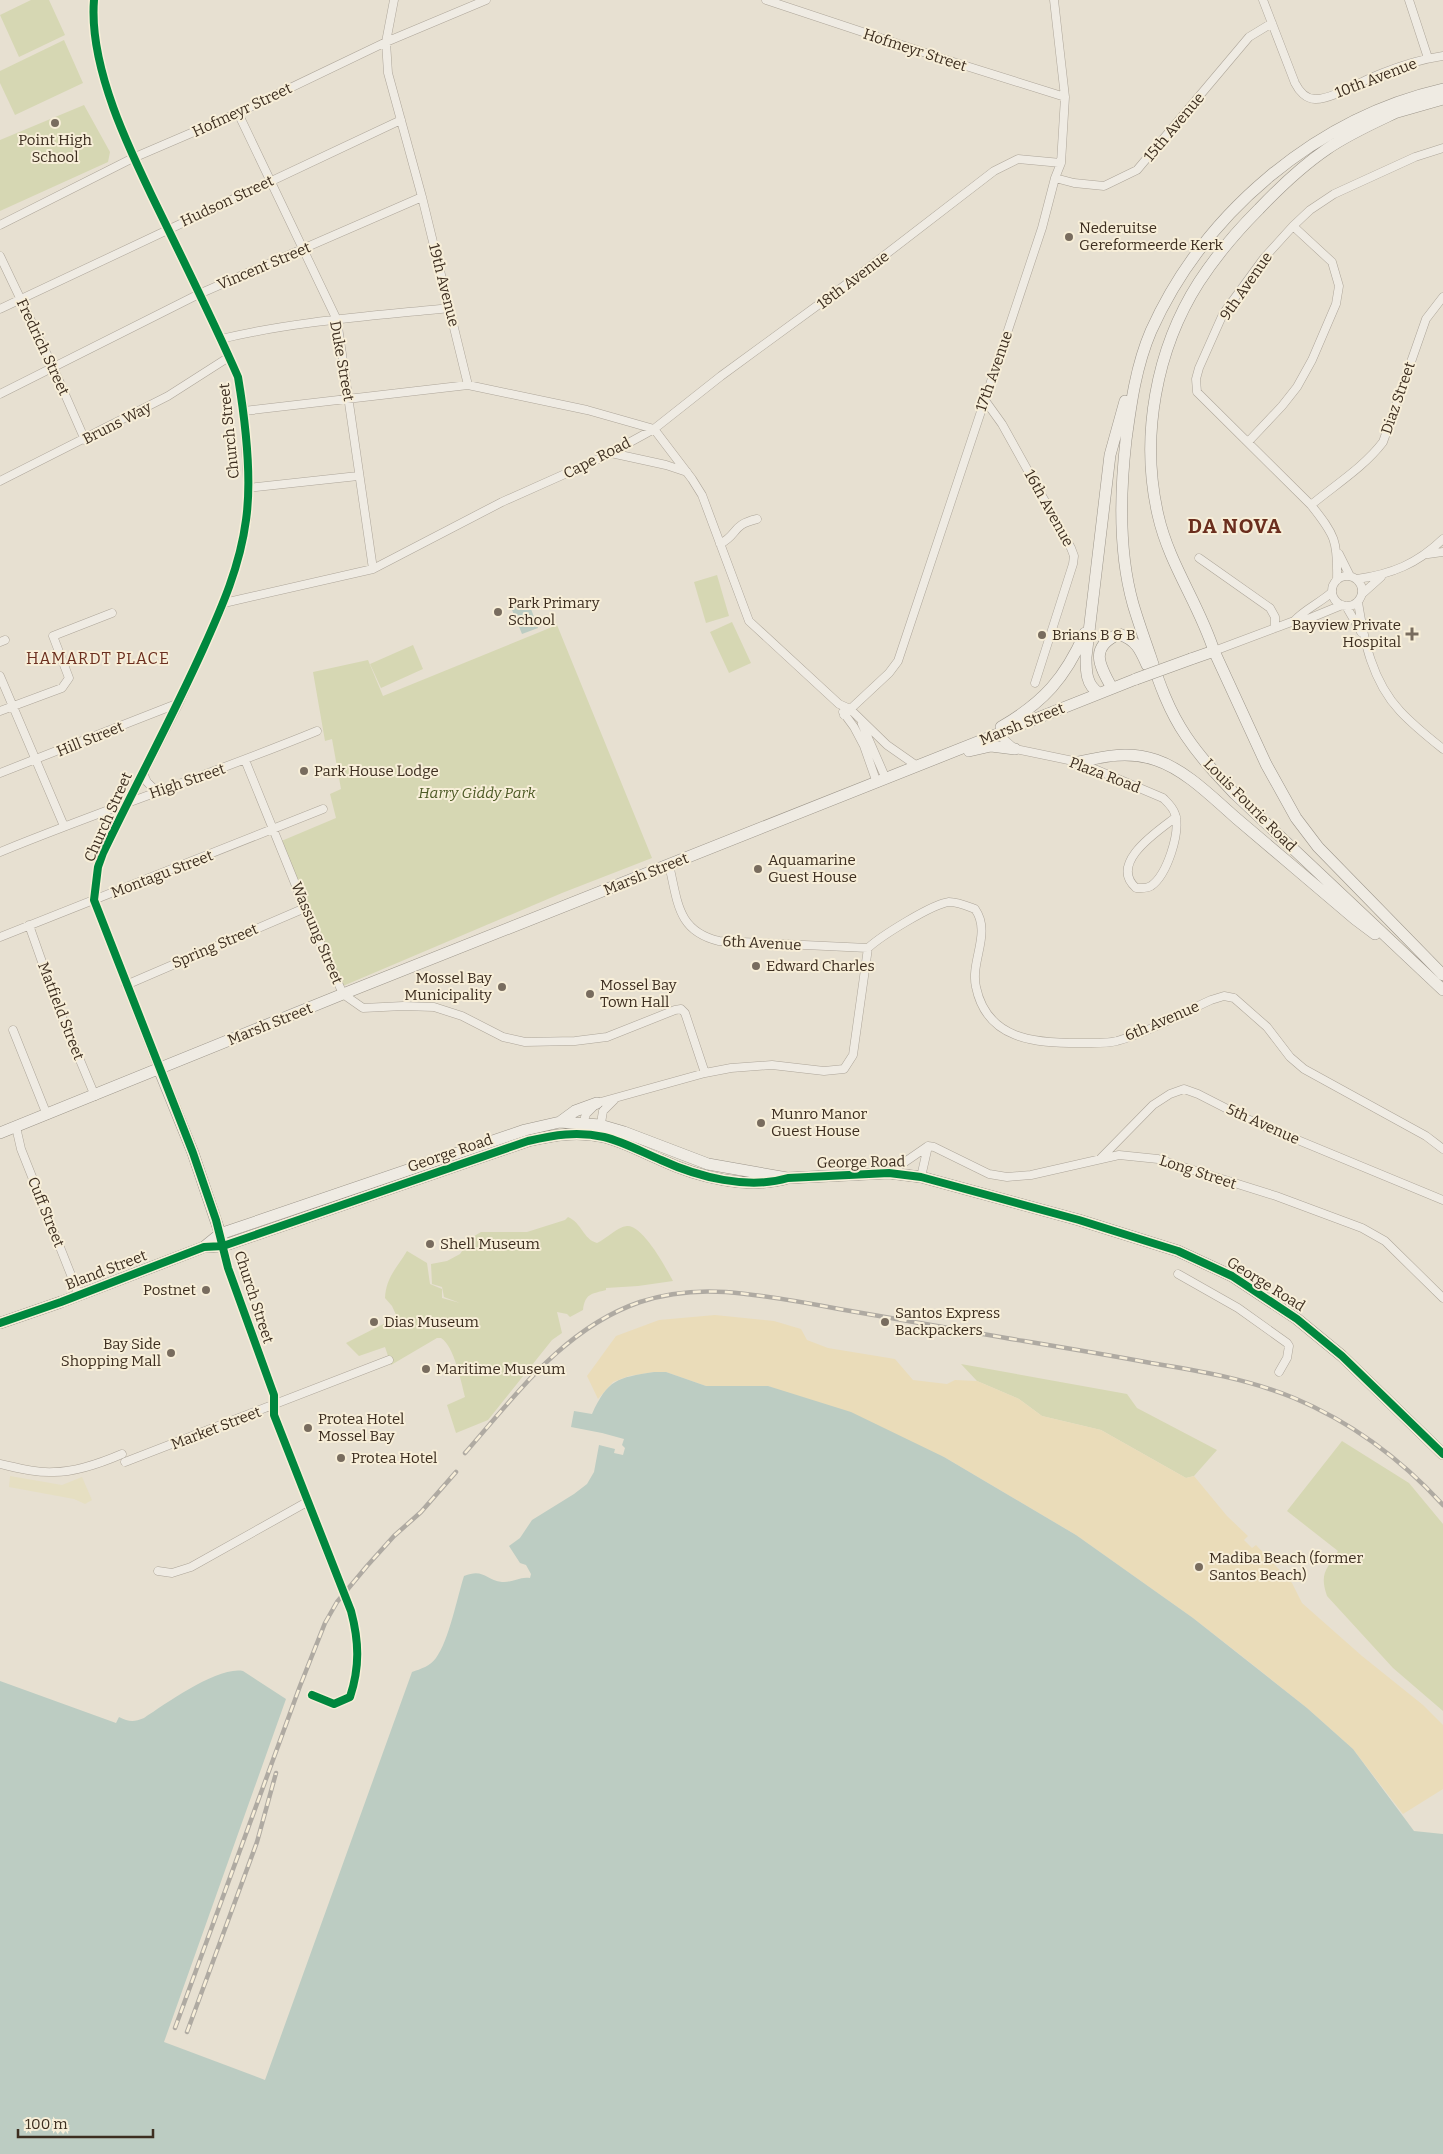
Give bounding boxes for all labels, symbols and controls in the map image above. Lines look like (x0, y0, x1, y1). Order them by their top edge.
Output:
street label: Hofmeyr Street (861, 25, 970, 75)
street label: 10th Avenue (1333, 54, 1419, 102)
street label: Hofmeyr Street (189, 79, 295, 141)
street label: 15th Avenue (1140, 89, 1208, 165)
marker: Point High School (49, 117, 61, 129)
place label: Point High School (18, 131, 92, 166)
street label: Hudson Street (178, 171, 277, 230)
place label: Nederuitse Gereformeerde Kerk (1079, 219, 1223, 254)
marker: Nederuitse Gereformeerde Kerk (1063, 231, 1075, 243)
street label: Vincent Street (215, 238, 314, 294)
street label: 19th Avenue (425, 241, 463, 329)
street label: 18th Avenue (814, 247, 892, 313)
street label: 9th Avenue (1216, 248, 1276, 324)
street label: Fredrich Street (13, 296, 73, 399)
street label: Duke Street (326, 319, 358, 403)
street label: 17th Avenue (972, 328, 1016, 414)
street label: Diaz Street (1377, 359, 1419, 437)
street label: Church Street (215, 382, 243, 480)
street label: Bruns Way (80, 398, 154, 448)
street label: Cape Road (560, 433, 634, 483)
street label: 16th Avenue (1020, 466, 1078, 550)
district label: DA NOVA (1188, 514, 1282, 538)
place label: Park Primary School (508, 594, 600, 629)
marker: Park Primary School (492, 606, 504, 618)
place label: Bayview Private Hospital (1292, 616, 1401, 651)
place label: Brians B & B (1052, 626, 1136, 644)
marker: Bayview Private Hospital (1405, 627, 1419, 641)
marker: Brians B & B (1036, 629, 1048, 641)
district label: HAMARDT PLACE (26, 649, 170, 668)
street label: Marsh Street (977, 699, 1067, 749)
street label: Hill Street (54, 717, 127, 761)
street label: Plaza Road (1067, 753, 1143, 797)
street label: Louis Fourie Road (1200, 755, 1300, 855)
street label: High Street (147, 759, 228, 802)
place label: Park House Lodge (314, 762, 439, 780)
marker: Park House Lodge (298, 765, 310, 777)
street label: Church Street (80, 769, 136, 865)
park label: Harry Giddy Park (418, 784, 537, 802)
street label: Montagu Street (108, 846, 216, 902)
street label: Marsh Street (601, 849, 691, 899)
place label: Aquamarine Guest House (768, 851, 857, 886)
marker: Aquamarine Guest House (752, 863, 764, 875)
street label: Wassung Street (287, 879, 347, 987)
street label: Spring Street (169, 920, 261, 972)
street label: 6th Avenue (722, 932, 802, 954)
place label: Edward Charles (766, 957, 875, 975)
street label: Matfield Street (34, 960, 88, 1063)
marker: Edward Charles (750, 960, 762, 972)
place label: Mossel Bay Municipality (404, 969, 492, 1004)
place label: Mossel Bay Town Hall (600, 976, 677, 1011)
marker: Mossel Bay Municipality (496, 981, 508, 993)
marker: Mossel Bay Town Hall (584, 988, 596, 1000)
street label: 6th Avenue (1122, 997, 1202, 1045)
street label: Marsh Street (225, 999, 315, 1049)
street label: 5th Avenue (1224, 1100, 1302, 1148)
place label: Munro Manor Guest House (771, 1105, 868, 1140)
marker: Munro Manor Guest House (755, 1117, 767, 1129)
street label: George Road (405, 1130, 495, 1176)
street label: Long Street (1157, 1151, 1239, 1193)
street label: George Road (816, 1152, 906, 1172)
street label: Cuff Street (24, 1174, 68, 1250)
place label: Shell Museum (440, 1235, 541, 1253)
marker: Shell Museum (424, 1238, 436, 1250)
street label: Bland Street (63, 1246, 150, 1294)
street label: Church Street (231, 1248, 278, 1346)
street label: George Road (1224, 1253, 1309, 1315)
place label: Postnet (143, 1281, 197, 1299)
marker: Postnet (200, 1284, 212, 1296)
place label: Santos Express Backpackers (895, 1304, 1000, 1339)
place label: Dias Museum (384, 1313, 480, 1331)
marker: Dias Museum (368, 1316, 380, 1328)
marker: Santos Express Backpackers (879, 1316, 891, 1328)
place label: Bay Side Shopping Mall (61, 1335, 161, 1370)
marker: Bay Side Shopping Mall (165, 1347, 177, 1359)
place label: Maritime Museum (436, 1360, 566, 1378)
marker: Maritime Museum (420, 1363, 432, 1375)
street label: Market Street (169, 1402, 264, 1453)
place label: Protea Hotel Mossel Bay (318, 1410, 404, 1445)
marker: Protea Hotel Mossel Bay (302, 1422, 314, 1434)
place label: Protea Hotel (351, 1449, 437, 1467)
marker: Protea Hotel (335, 1452, 347, 1464)
place label: Madiba Beach (former Santos Beach) (1209, 1549, 1363, 1584)
marker: Madiba Beach (former Santos Beach) (1193, 1561, 1205, 1573)
scale bar (18, 2106, 152, 2138)
text: 100 m (25, 2115, 68, 2133)

